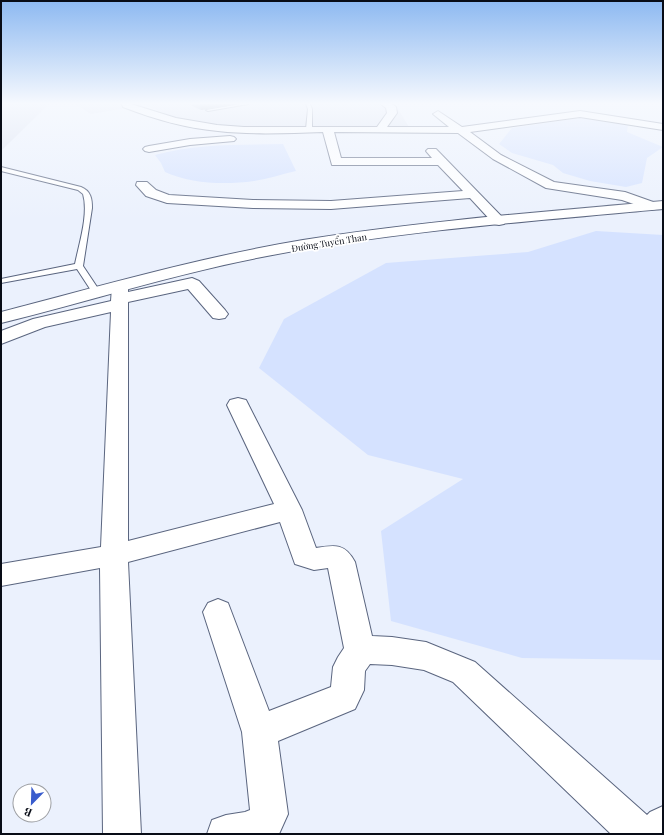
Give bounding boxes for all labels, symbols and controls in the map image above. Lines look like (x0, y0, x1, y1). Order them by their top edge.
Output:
street label: Đường Tuyển Than (290, 230, 368, 254)
north arrow (12, 783, 52, 823)
text: B (21, 804, 34, 821)

